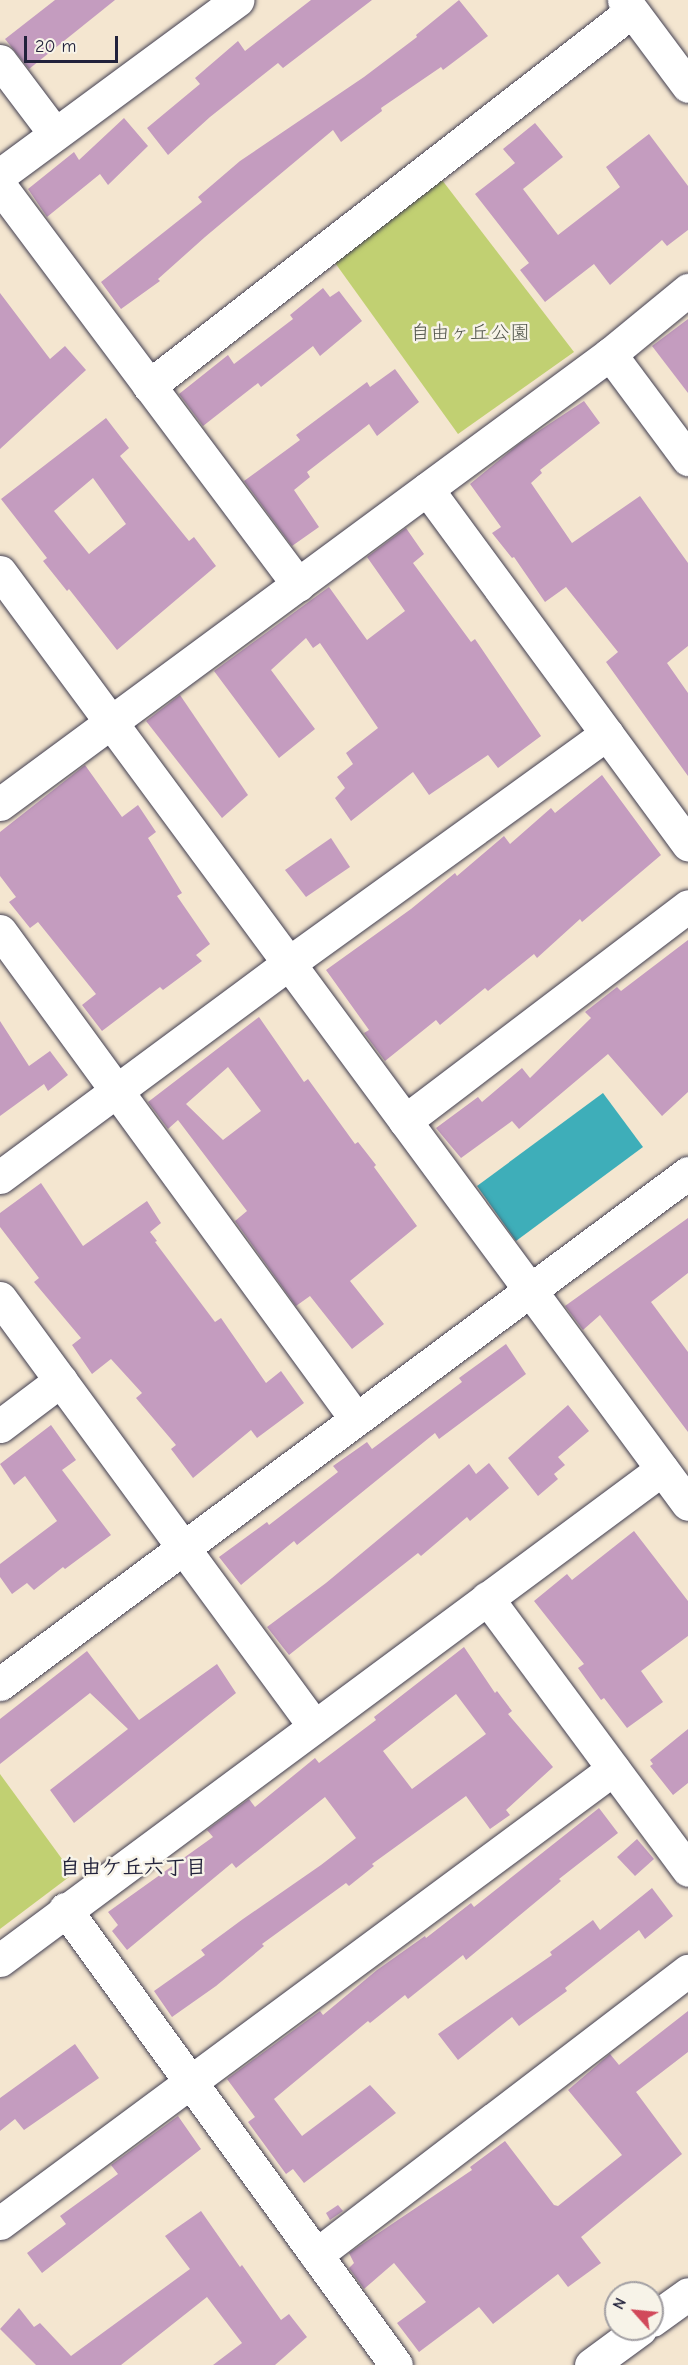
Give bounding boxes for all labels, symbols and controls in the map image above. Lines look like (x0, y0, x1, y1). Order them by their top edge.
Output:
scale bar (27, 24, 122, 62)
text: 20 m (35, 36, 76, 57)
park label: 自由ヶ丘公園 (410, 320, 530, 344)
district label: 自由ケ丘六丁目 (60, 1854, 206, 1880)
north arrow (604, 2281, 664, 2341)
text: N (609, 2295, 630, 2312)

